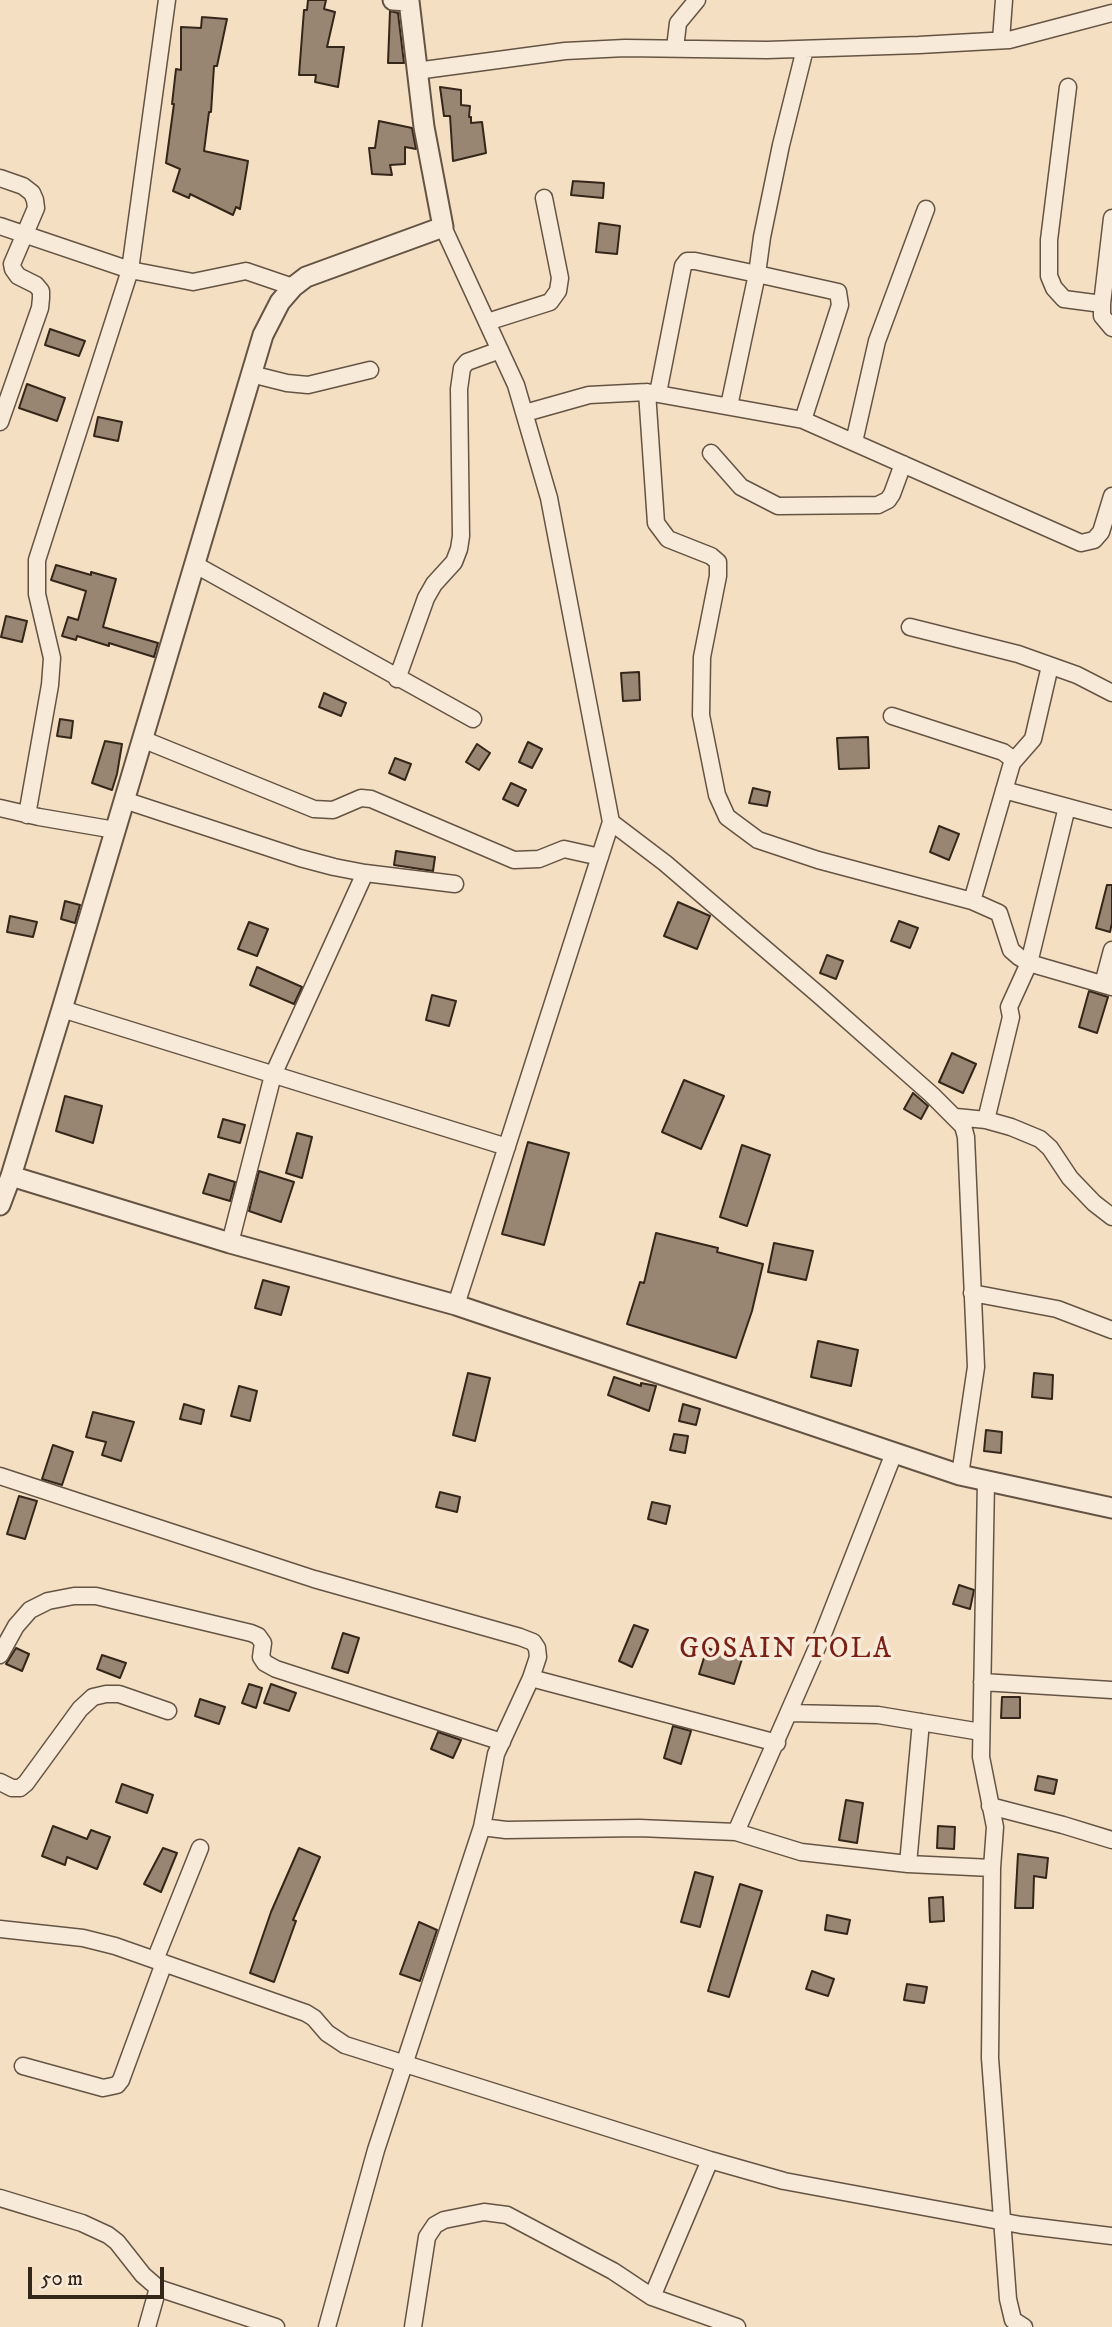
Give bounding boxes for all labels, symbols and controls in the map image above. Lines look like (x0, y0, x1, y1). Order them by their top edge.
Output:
district label: GOSAIN TOLA (681, 1634, 891, 1668)
scale bar (32, 2254, 168, 2298)
text: 50 m (41, 2266, 83, 2292)

